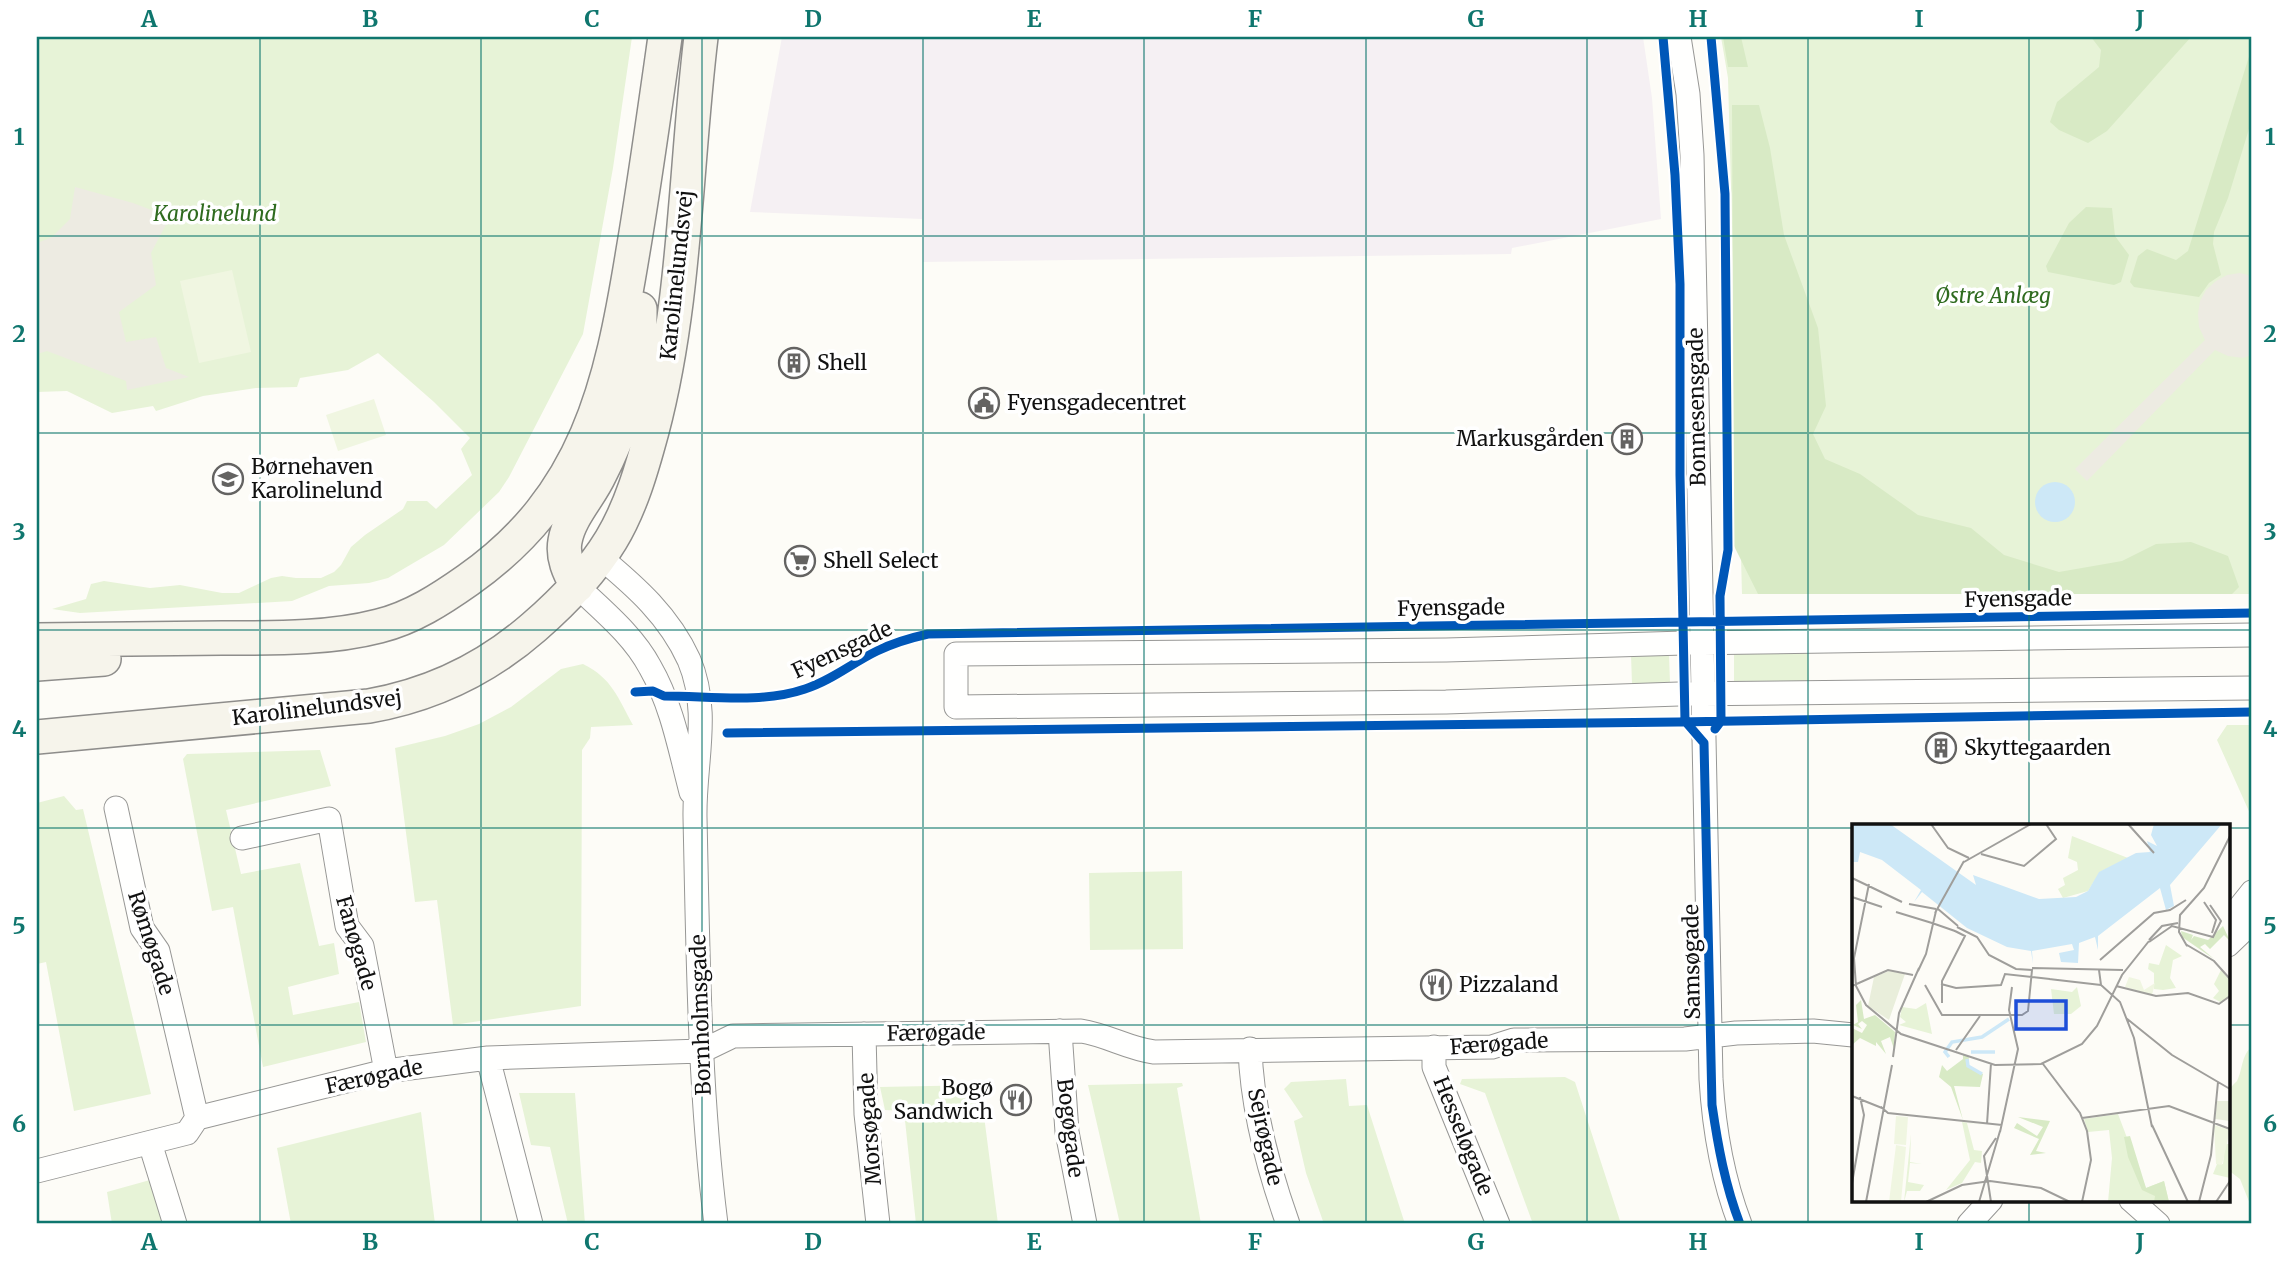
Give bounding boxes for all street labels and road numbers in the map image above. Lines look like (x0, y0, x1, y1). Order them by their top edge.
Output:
street label: Karolinelundsvej (654, 189, 699, 361)
street label: Bonnesensgade (1682, 327, 1711, 487)
street label: Fyensgade (1964, 584, 2072, 613)
street label: Fyensgade (1397, 593, 1505, 622)
street label: Fyensgade (787, 615, 896, 685)
street label: Karolinelundsvej (230, 684, 403, 731)
street label: Rømøgade (122, 887, 181, 998)
street label: Fanøgade (330, 892, 383, 993)
street label: Samsøgade (1677, 904, 1706, 1020)
street label: Bornholmsgade (684, 934, 717, 1096)
street label: Færøgade (886, 1018, 986, 1047)
street label: Færøgade (1449, 1027, 1549, 1060)
street label: Færøgade (323, 1053, 425, 1100)
street label: Morsøgade (852, 1072, 887, 1186)
street label: Hesseløgade (1427, 1072, 1500, 1199)
street label: Bogøgade (1051, 1077, 1090, 1179)
street label: Sejrøgade (1242, 1086, 1289, 1188)

